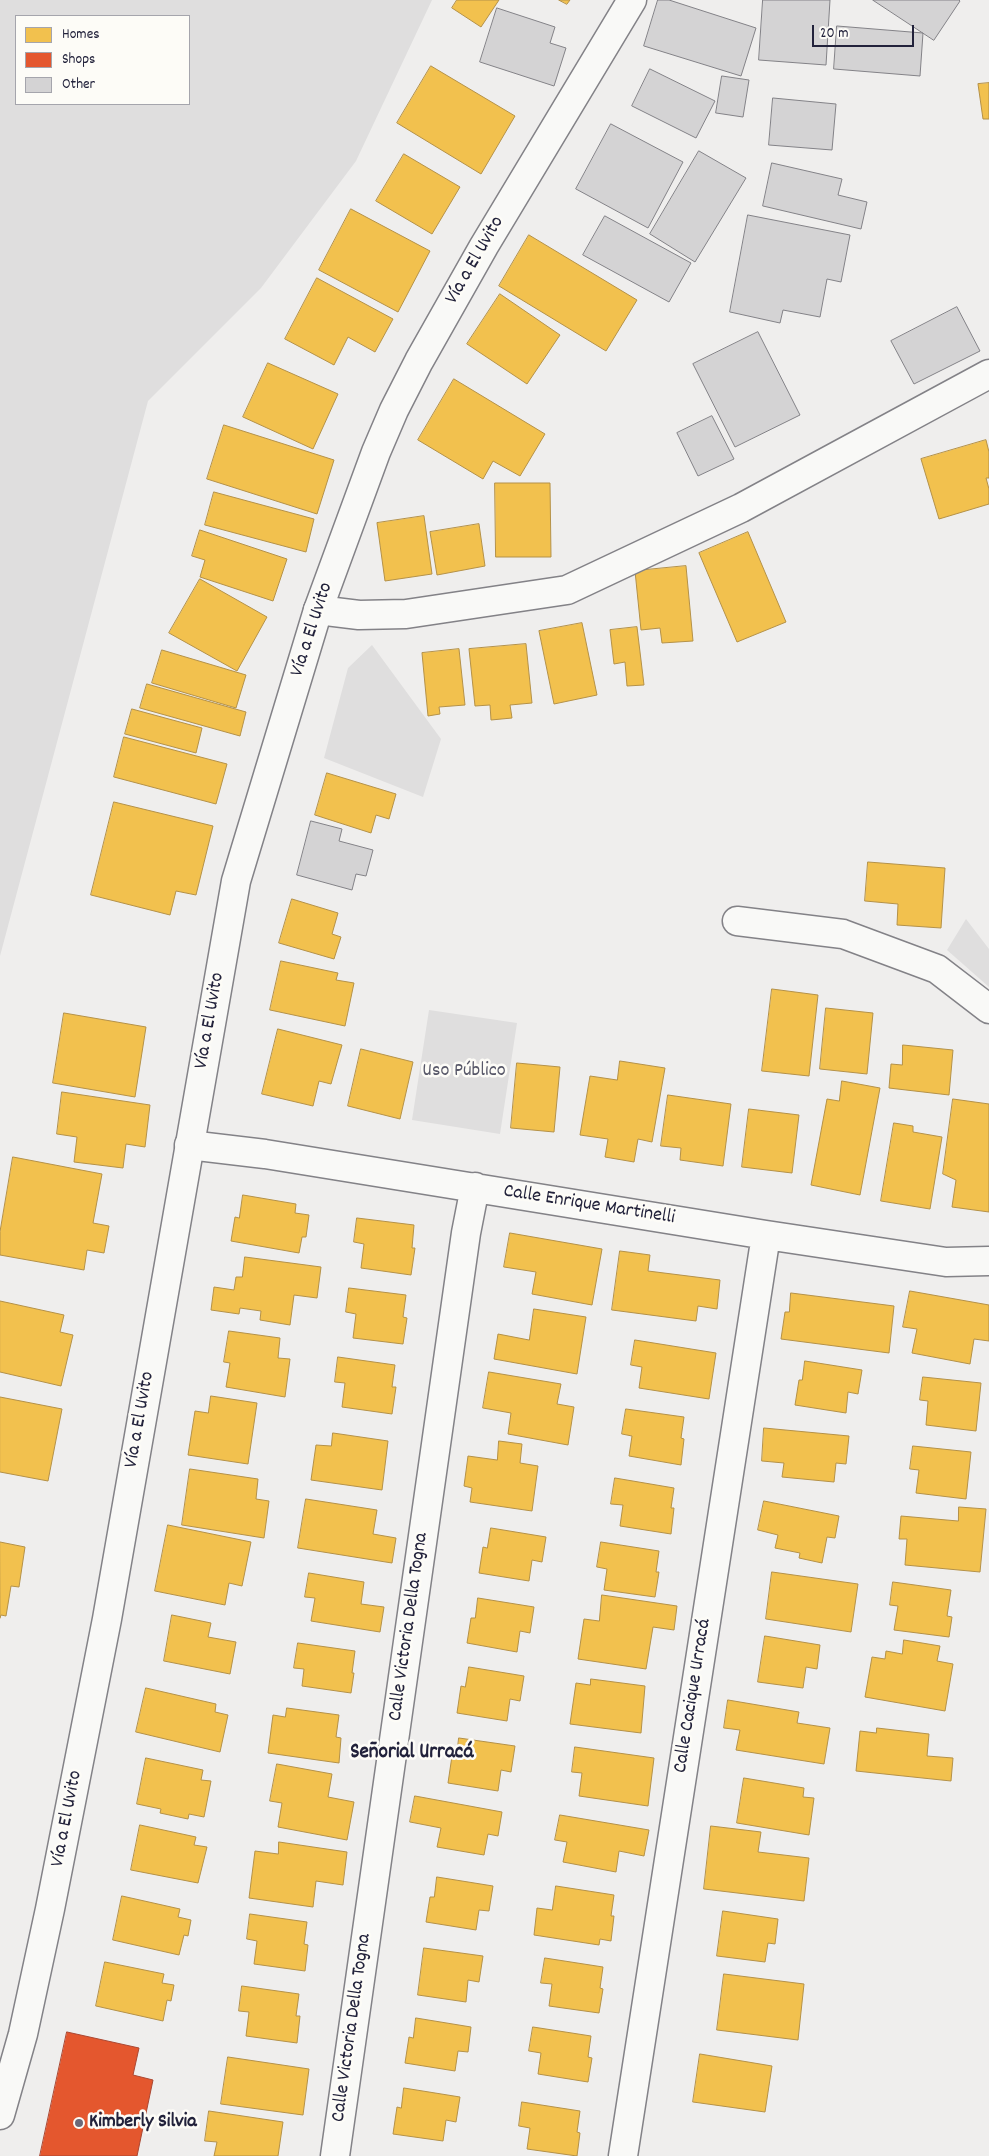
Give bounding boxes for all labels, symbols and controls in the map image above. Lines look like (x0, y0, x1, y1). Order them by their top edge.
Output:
legend (15, 15, 190, 105)
scale bar (814, 15, 916, 47)
text: 20 m (820, 23, 848, 45)
text: Homes (62, 24, 100, 46)
text: Shops (62, 49, 95, 71)
text: Other (62, 74, 95, 96)
street label: Vía a El Uvito (441, 213, 511, 309)
street label: Vía a El Uvito (287, 580, 339, 680)
street label: Vía a El Uvito (191, 971, 231, 1071)
park label: Uso Público (422, 1060, 506, 1084)
street label: Calle Enrique Martinelli (502, 1181, 676, 1231)
street label: Vía a El Uvito (121, 1370, 161, 1470)
street label: Calle Victoria Della Togna (385, 1531, 435, 1723)
street label: Calle Cacique Urracá (670, 1617, 718, 1775)
district label: Señorial Urracá (350, 1741, 474, 1767)
street label: Vía a El Uvito (47, 1769, 89, 1869)
street label: Calle Victoria Della Togna (328, 1932, 378, 2124)
place label: Kimberly Silvia (89, 2111, 197, 2135)
marker: Kimberly Silvia (73, 2117, 85, 2129)

